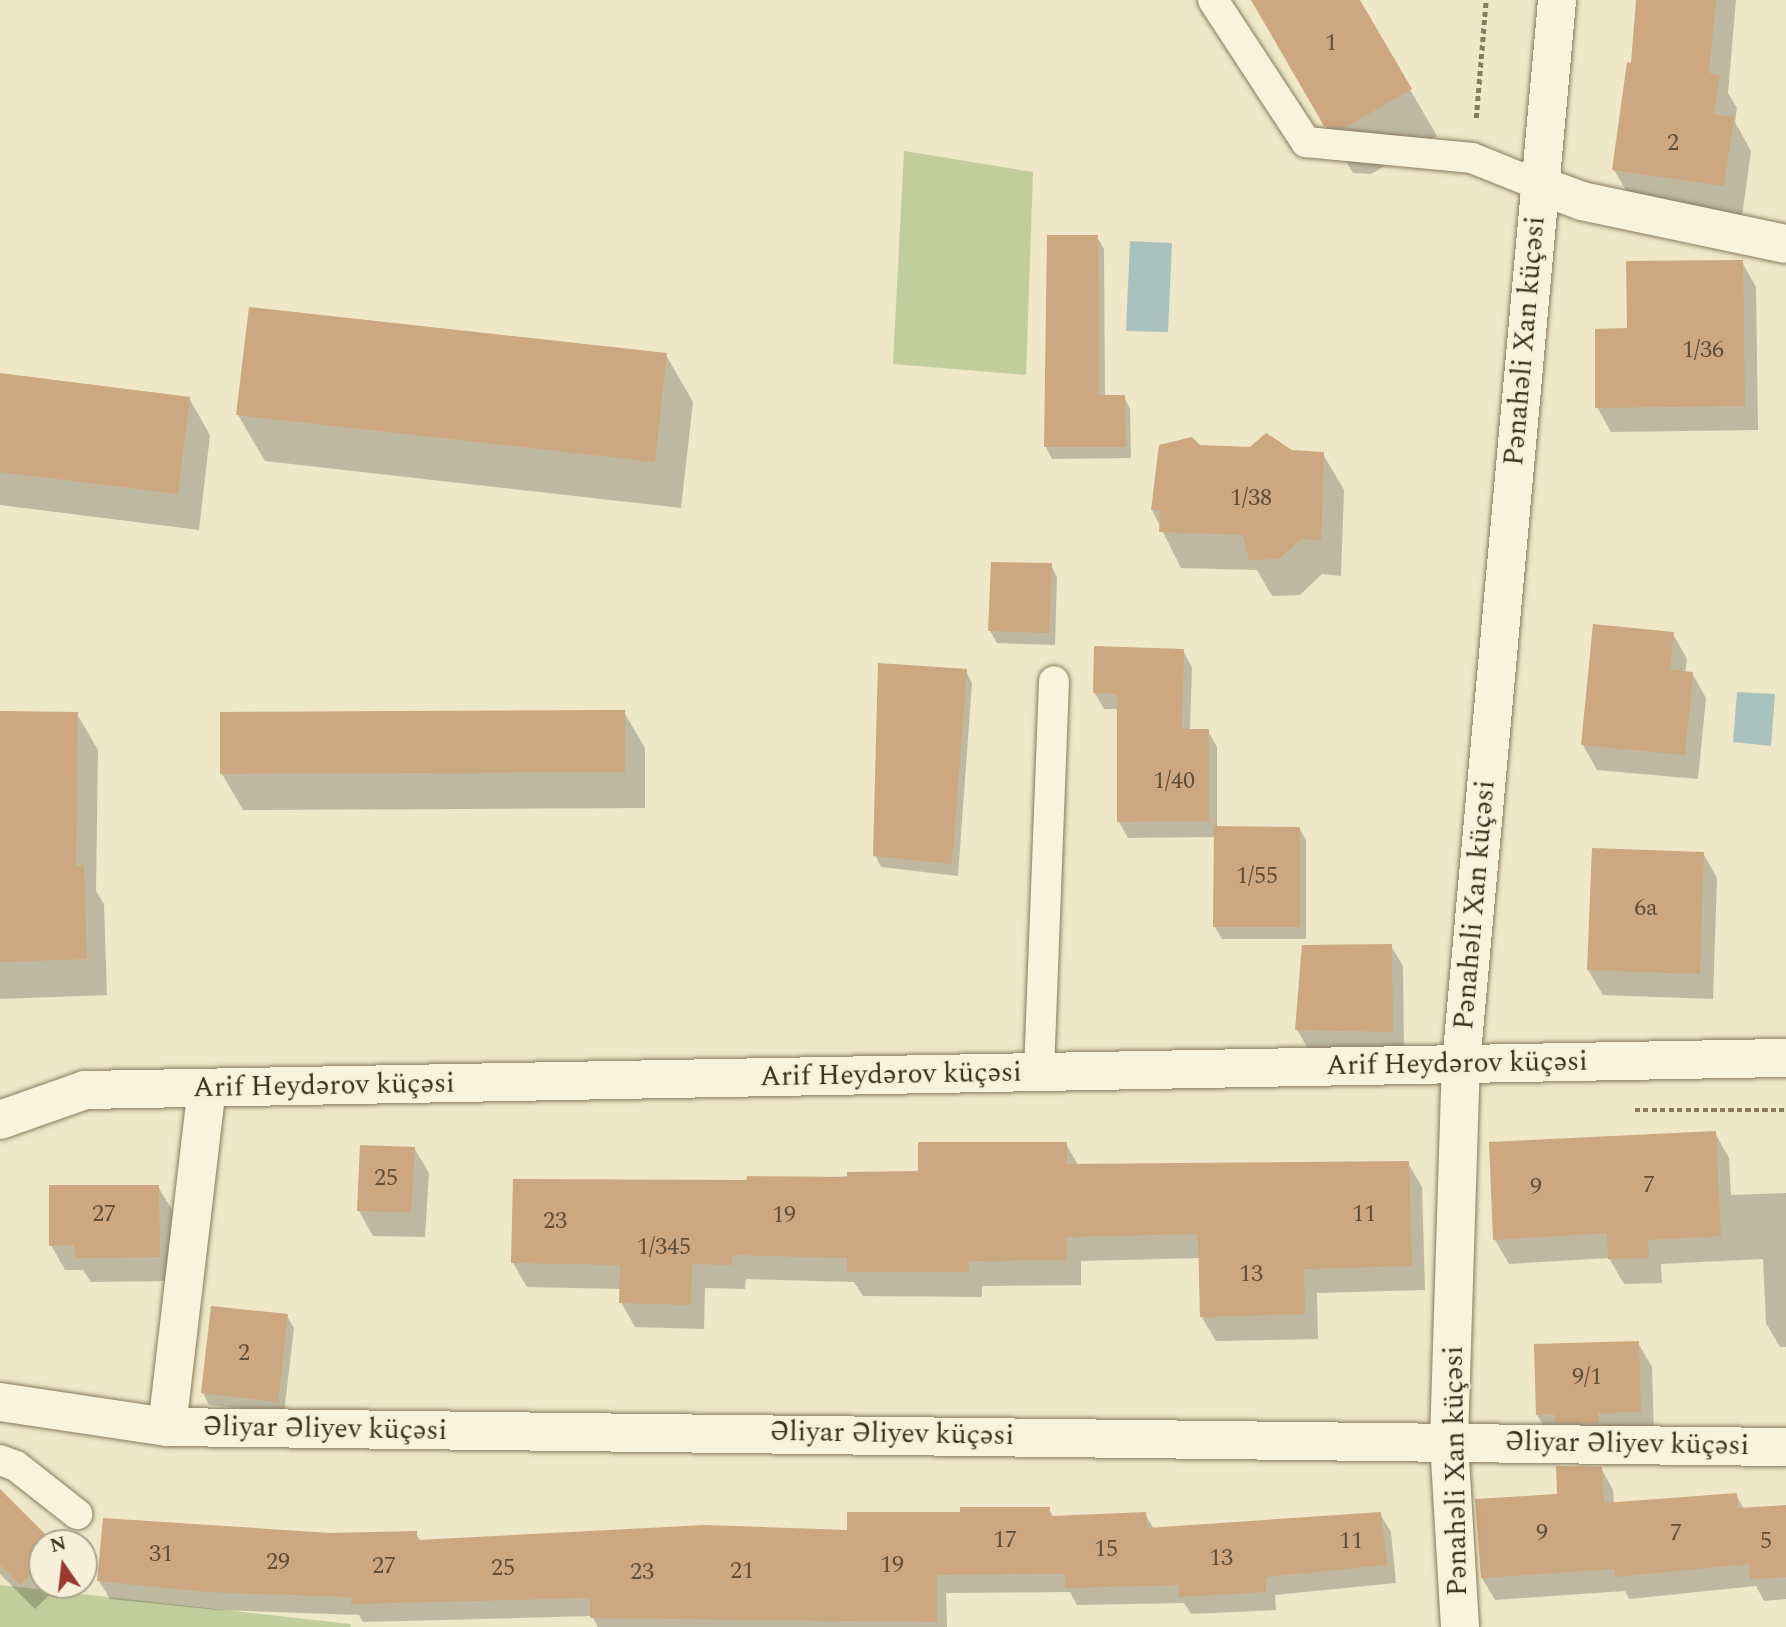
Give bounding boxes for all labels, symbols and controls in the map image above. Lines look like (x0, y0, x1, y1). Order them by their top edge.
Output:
house number: 1 (1325, 30, 1337, 58)
house number: 2 (1667, 130, 1679, 158)
street label: Pənahəli Xan küçəsi (1497, 215, 1553, 467)
house number: 1/36 (1682, 337, 1724, 365)
house number: 1/38 (1230, 485, 1272, 513)
house number: 1/40 (1153, 768, 1195, 796)
street label: Pənahəli Xan küçəsi (1447, 779, 1503, 1031)
house number: 1/55 (1236, 863, 1278, 891)
house number: 6a (1634, 895, 1658, 923)
street label: Arif Heydərov küçəsi (1326, 1045, 1588, 1083)
street label: Arif Heydərov küçəsi (760, 1056, 1022, 1094)
street label: Arif Heydərov küçəsi (193, 1067, 455, 1105)
house number: 25 (374, 1165, 398, 1193)
house number: 7 (1643, 1172, 1655, 1200)
house number: 9 (1530, 1174, 1542, 1202)
house number: 27 (92, 1201, 116, 1229)
house number: 11 (1352, 1201, 1376, 1229)
house number: 19 (772, 1202, 796, 1230)
house number: 23 (543, 1208, 567, 1236)
house number: 1/345 (637, 1234, 691, 1262)
house number: 13 (1239, 1261, 1263, 1289)
house number: 2 (238, 1340, 250, 1368)
street label: Pənahəli Xan küçəsi (1437, 1346, 1475, 1596)
house number: 9/1 (1572, 1364, 1602, 1392)
street label: Əliyar Əliyev küçəsi (202, 1410, 448, 1448)
street label: Əliyar Əliyev küçəsi (769, 1415, 1015, 1453)
street label: Əliyar Əliyev küçəsi (1504, 1425, 1750, 1463)
house number: 9 (1536, 1520, 1548, 1548)
house number: 7 (1670, 1520, 1682, 1548)
house number: 17 (993, 1527, 1017, 1555)
house number: 11 (1339, 1528, 1363, 1556)
house number: 5 (1760, 1528, 1772, 1556)
north arrow (28, 1529, 98, 1599)
text: N (47, 1529, 69, 1561)
house number: 15 (1094, 1536, 1118, 1564)
house number: 31 (149, 1541, 173, 1569)
house number: 13 (1209, 1545, 1233, 1573)
house number: 29 (266, 1549, 290, 1577)
house number: 19 (880, 1552, 904, 1580)
house number: 27 (372, 1553, 396, 1581)
house number: 25 (491, 1555, 515, 1583)
house number: 21 (730, 1558, 754, 1586)
house number: 23 (630, 1559, 654, 1587)

